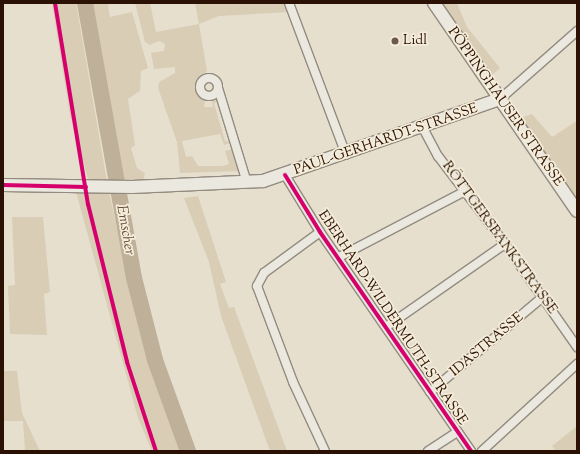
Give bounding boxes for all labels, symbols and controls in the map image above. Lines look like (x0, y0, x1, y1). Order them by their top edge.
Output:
street label: PÖPPINGHAUSER STRASSE (444, 24, 566, 190)
place label: Lidl (403, 33, 427, 49)
marker: Lidl (390, 36, 400, 46)
street label: PAUL-GERHARDT-STRASSE (292, 101, 480, 179)
street label: RÖTTGERSBANKSTRASSE (438, 158, 560, 318)
water label: Emscher (112, 204, 138, 256)
street label: EBERHARD-WILDERMUTH-STRASSE (314, 208, 470, 428)
street label: IDASTRASSE (447, 309, 527, 381)

